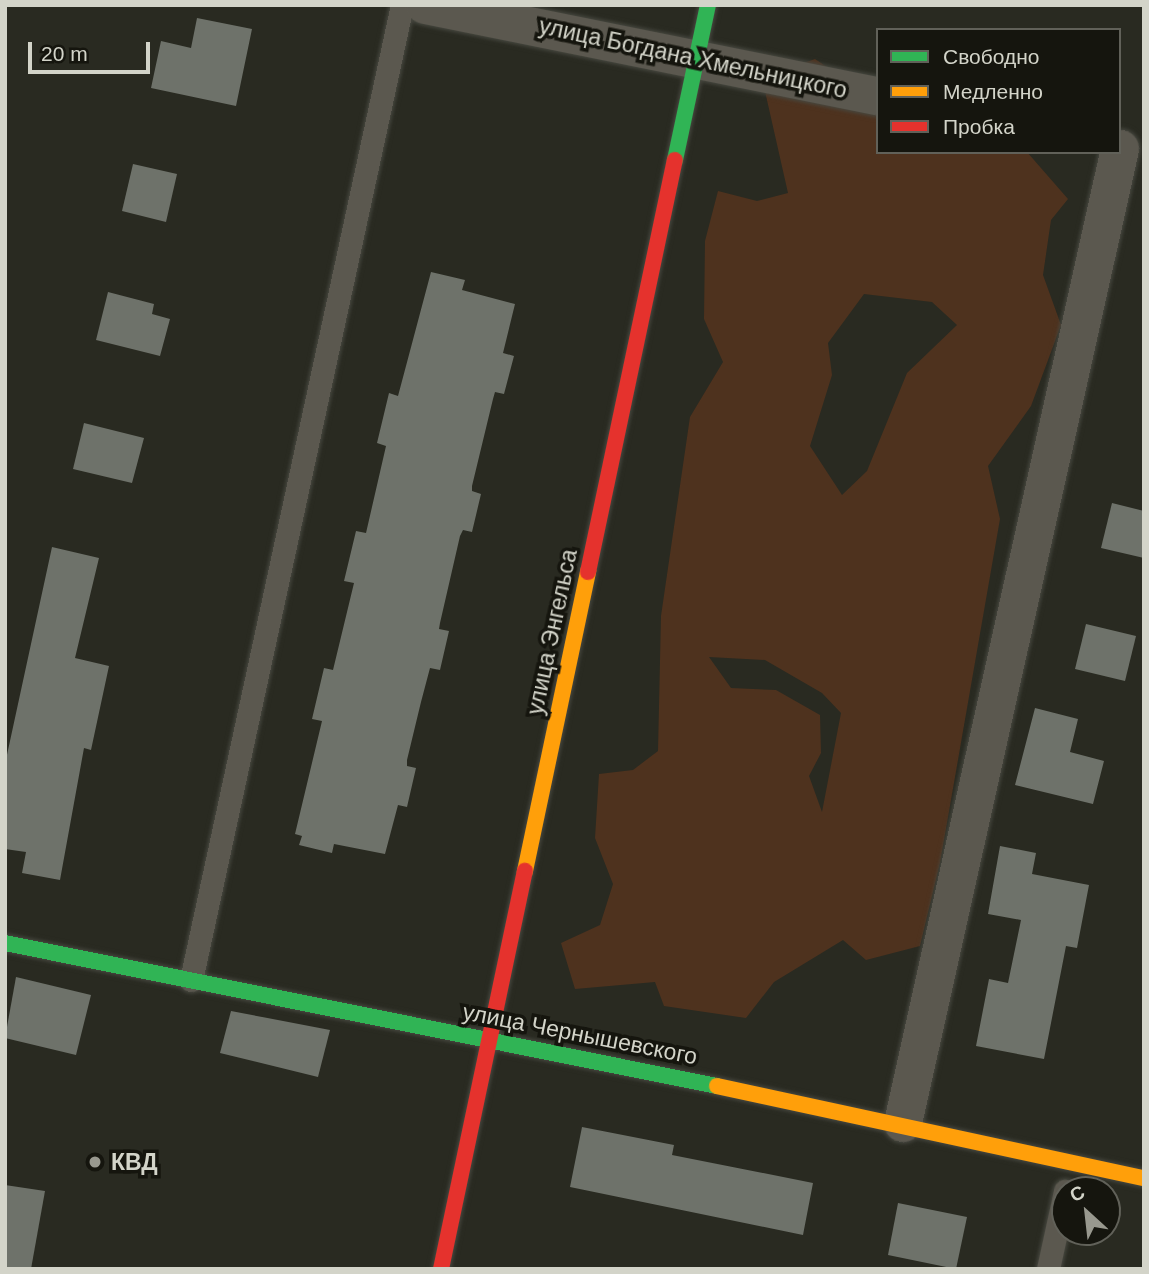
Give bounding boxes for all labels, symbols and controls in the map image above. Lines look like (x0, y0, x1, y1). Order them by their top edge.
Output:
street label: улица Богдана Хмельницкого (537, 12, 849, 104)
scale bar (32, 28, 154, 72)
legend (876, 28, 1121, 154)
text: 20 m (41, 42, 88, 65)
text: Свободно (943, 45, 1040, 68)
text: Медленно (943, 80, 1043, 103)
text: Пробка (943, 115, 1015, 138)
street label: улица Энгельса (521, 547, 583, 717)
street label: улица Чернышевского (460, 998, 700, 1070)
place label: КВД (111, 1148, 158, 1176)
marker: КВД (85, 1152, 105, 1172)
north arrow (1051, 1176, 1121, 1246)
text: С (1066, 1181, 1088, 1206)

